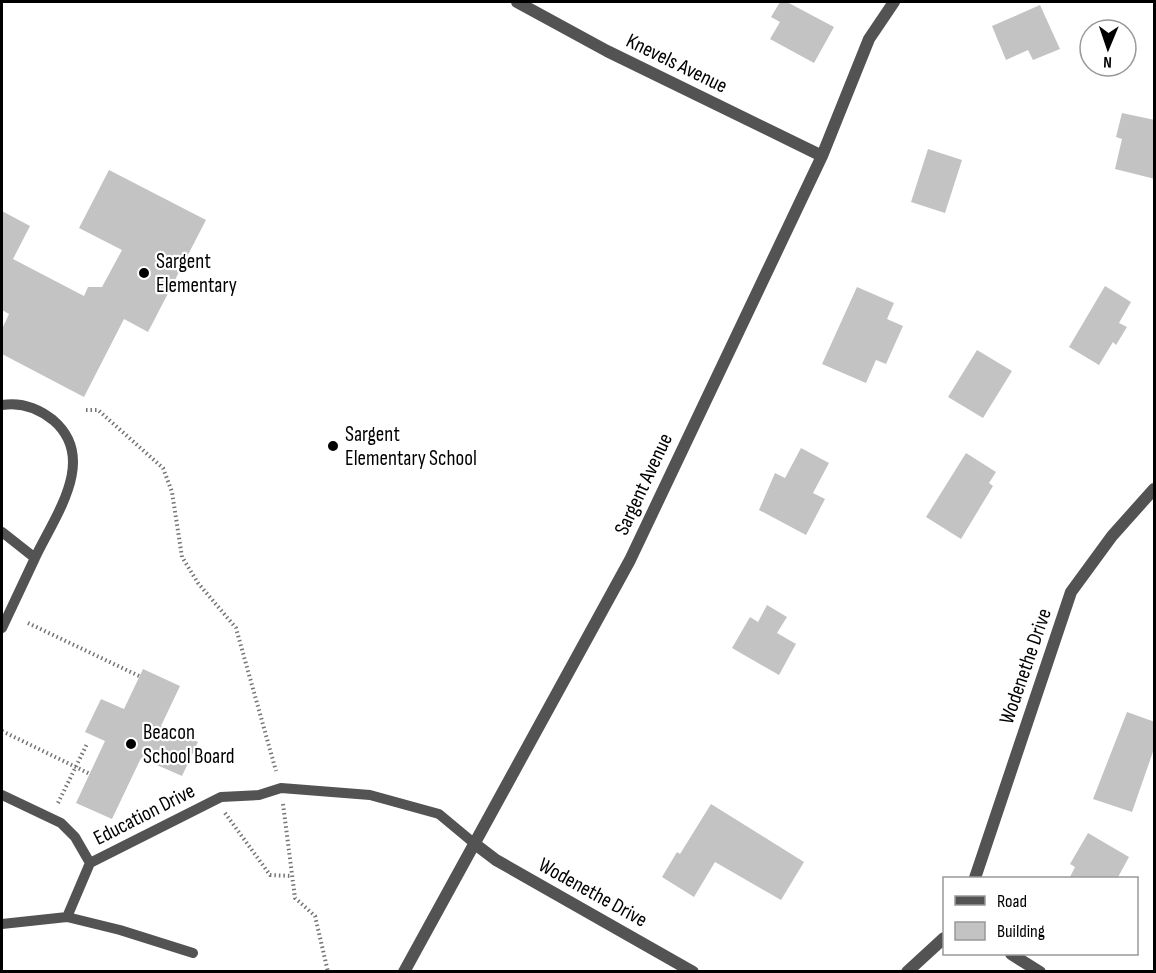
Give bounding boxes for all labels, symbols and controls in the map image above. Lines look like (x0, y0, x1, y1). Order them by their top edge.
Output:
north arrow (1078, 18, 1138, 78)
street label: Knevels Avenue (622, 28, 731, 99)
text: N (1103, 52, 1112, 71)
place label: Sargent Elementary (156, 249, 237, 298)
marker: Sargent Elementary (137, 266, 151, 280)
place label: Sargent Elementary School (345, 422, 477, 471)
street label: Sargent Avenue (609, 429, 678, 539)
marker: Sargent Elementary School (326, 439, 340, 453)
street label: Wodenethe Drive (994, 605, 1057, 727)
place label: Beacon School Board (143, 720, 235, 769)
marker: Beacon School Board (124, 737, 138, 751)
street label: Education Drive (89, 778, 199, 851)
street label: Wodenethe Drive (534, 852, 651, 933)
legend (943, 877, 1138, 955)
text: Road (997, 891, 1027, 912)
text: Building (997, 921, 1045, 942)

